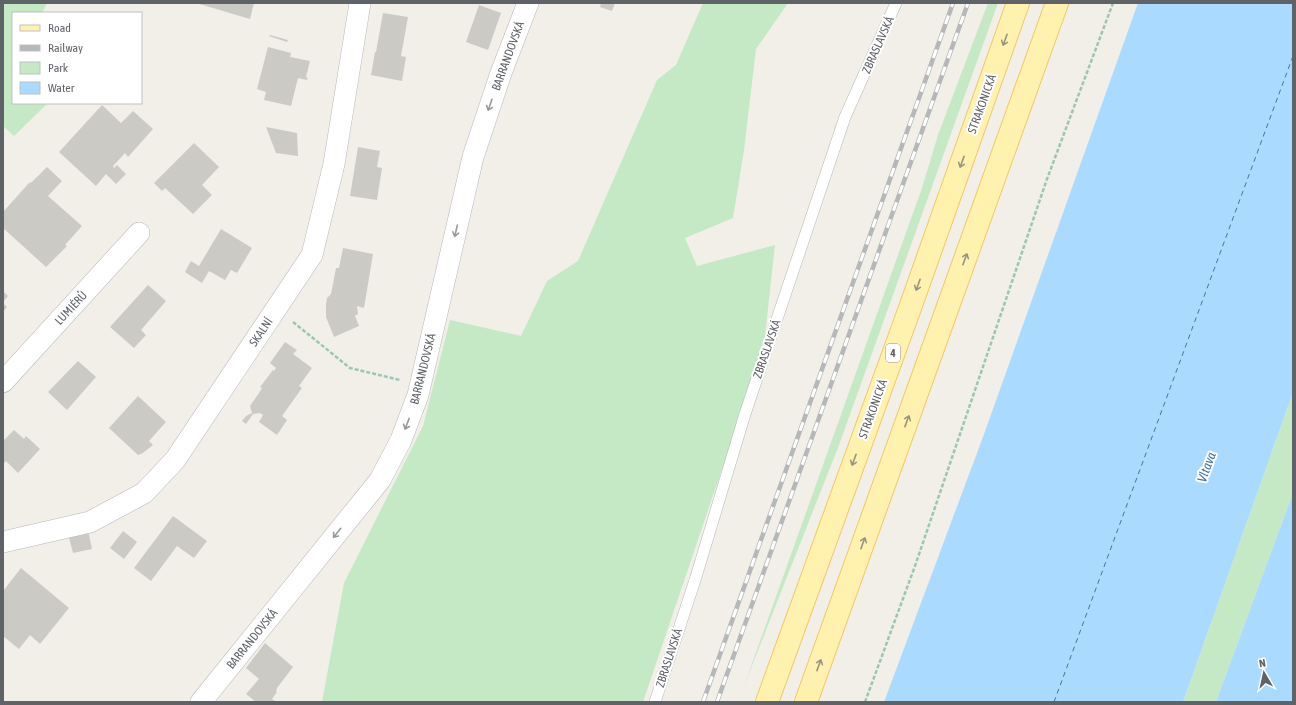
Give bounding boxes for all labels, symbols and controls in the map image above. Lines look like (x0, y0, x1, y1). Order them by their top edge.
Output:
legend (12, 12, 142, 104)
street label: ZBRASLAVSKÁ (859, 14, 897, 76)
street label: BARRANDOVSKÁ (489, 19, 527, 93)
text: Road (48, 21, 71, 35)
one-way arrow (1001, 33, 1009, 45)
text: Railway (48, 41, 83, 55)
text: Park (48, 61, 69, 75)
street label: STRAKONICKÁ (965, 72, 999, 136)
text: Water (48, 81, 75, 95)
one-way arrow (486, 99, 494, 111)
one-way arrow (957, 156, 965, 168)
one-way arrow (451, 224, 459, 237)
one-way arrow (962, 253, 970, 265)
one-way arrow (914, 278, 921, 291)
street label: LUMIÉRŮ (52, 288, 90, 328)
street label: SKALNÍ (246, 315, 276, 349)
street label: ZBRASLAVSKÁ (750, 318, 784, 380)
street label: BARRANDOVSKÁ (407, 332, 439, 406)
road number: 4 (886, 344, 900, 362)
street label: STRAKONICKÁ (856, 377, 890, 441)
one-way arrow (904, 415, 912, 427)
one-way arrow (402, 418, 410, 430)
water label: Vltava (1194, 450, 1219, 484)
one-way arrow (850, 453, 858, 465)
one-way arrow (333, 527, 341, 538)
one-way arrow (860, 537, 868, 549)
street label: BARRANDOVSKÁ (224, 606, 280, 672)
street label: ZBRASLAVSKÁ (653, 627, 685, 689)
north arrow (1244, 653, 1284, 693)
text: N (1258, 657, 1267, 670)
one-way arrow (816, 660, 824, 672)

